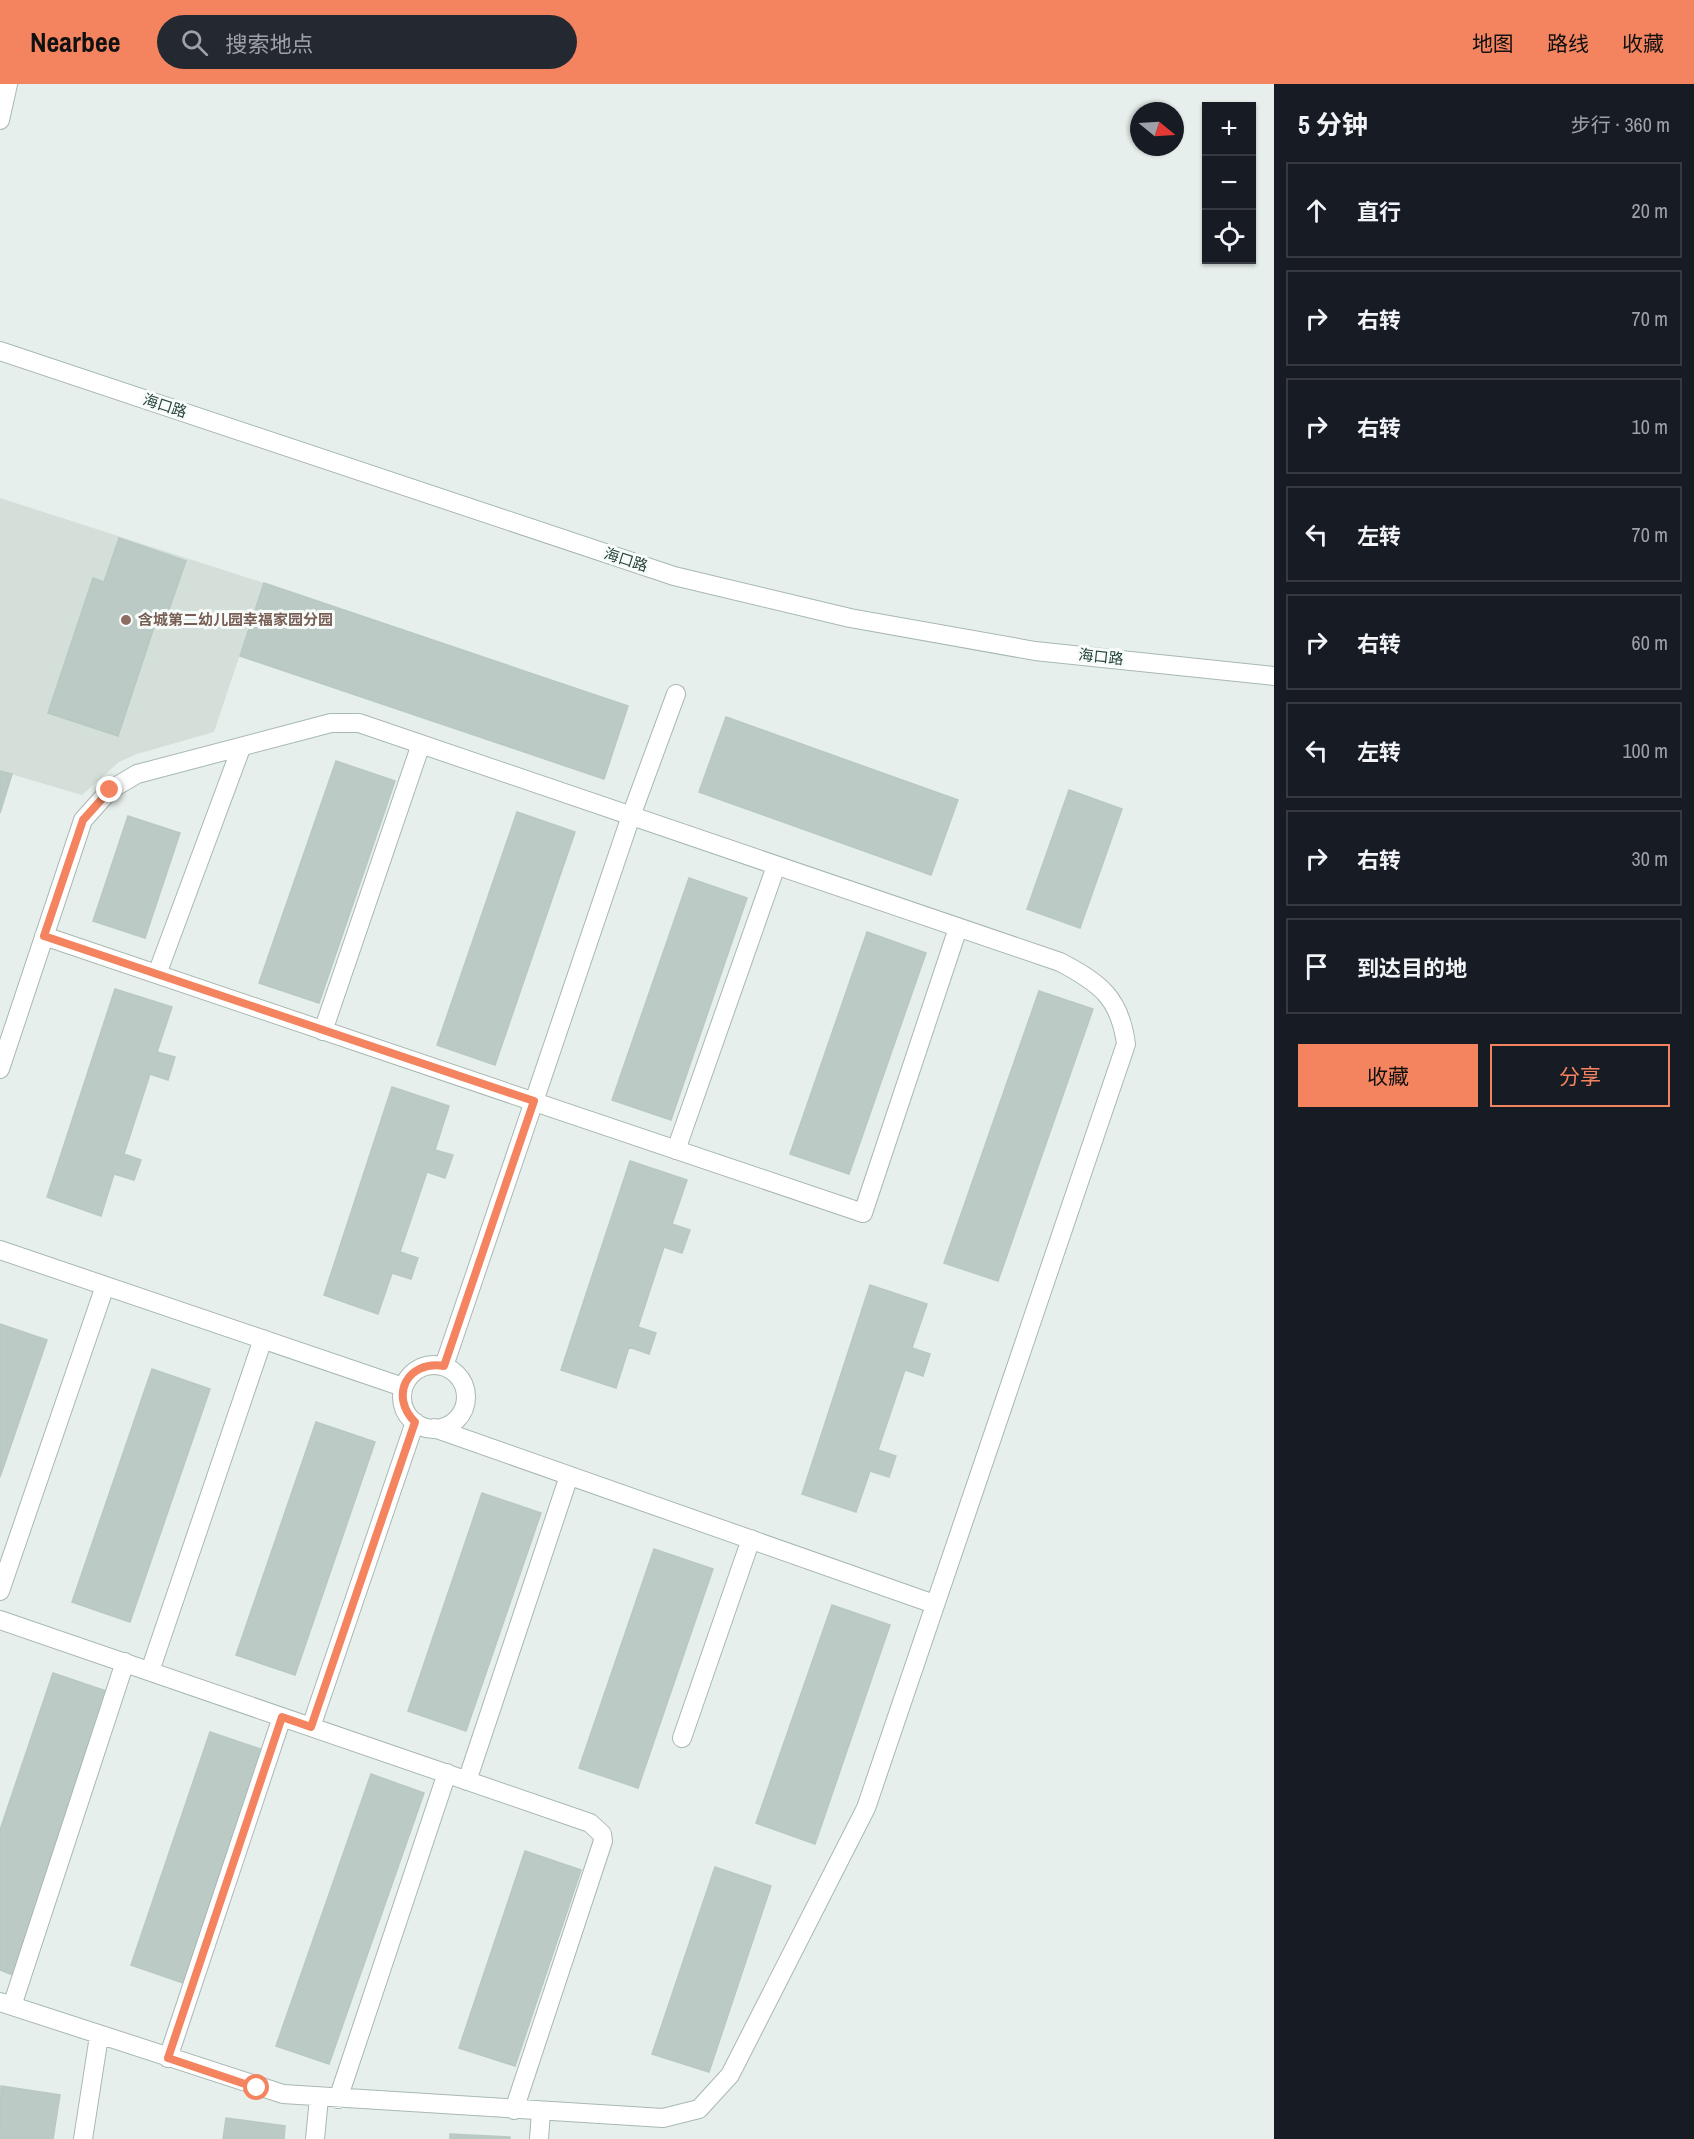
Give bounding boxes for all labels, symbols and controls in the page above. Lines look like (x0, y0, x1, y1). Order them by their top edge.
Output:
search box (157, 15, 577, 69)
text: Nearbee (30, 23, 121, 61)
icon: search (178, 26, 211, 59)
text: 搜索地点 (226, 29, 314, 59)
text: 地图 (1472, 29, 1514, 58)
text: 路线 (1547, 29, 1589, 58)
text: 收藏 (1622, 29, 1664, 58)
north arrow (1130, 102, 1184, 156)
map controls (1202, 102, 1256, 264)
button: + (1202, 102, 1256, 156)
text: 5 分钟 (1298, 107, 1368, 142)
text: 步行 · 360 m (1571, 111, 1670, 138)
button: − (1202, 156, 1256, 210)
icon: ahead (1300, 194, 1333, 227)
text: 直行 (1357, 197, 1401, 227)
text: 20 m (1632, 197, 1668, 224)
button: locate (1202, 210, 1256, 264)
icon: right (1300, 302, 1333, 335)
text: 右转 (1357, 305, 1401, 335)
text: 70 m (1632, 305, 1668, 332)
street label: 海口路 (141, 389, 190, 422)
icon: right (1300, 410, 1333, 443)
text: 右转 (1357, 413, 1401, 443)
text: 10 m (1632, 413, 1668, 440)
icon: left (1300, 518, 1333, 551)
text: 左转 (1357, 521, 1401, 551)
text: 70 m (1632, 521, 1668, 548)
street label: 海口路 (602, 543, 651, 576)
place label: 含城第二幼儿园幸福家园分园 (138, 609, 333, 630)
marker: 含城第二幼儿园幸福家园分园 (119, 613, 133, 627)
icon: right (1300, 626, 1333, 659)
text: 右转 (1357, 629, 1401, 659)
text: 60 m (1632, 629, 1668, 656)
street label: 海口路 (1078, 644, 1125, 669)
icon: left (1300, 734, 1333, 767)
text: 左转 (1357, 737, 1401, 767)
text: 100 m (1622, 737, 1668, 764)
route end (96, 776, 122, 802)
icon: right (1300, 842, 1333, 875)
text: 右转 (1357, 845, 1401, 875)
text: 30 m (1632, 845, 1668, 872)
icon: arrive (1300, 950, 1333, 983)
text: 到达目的地 (1357, 953, 1467, 983)
button: 收藏 (1298, 1044, 1478, 1107)
button: 分享 (1490, 1044, 1670, 1107)
route start (243, 2074, 269, 2100)

